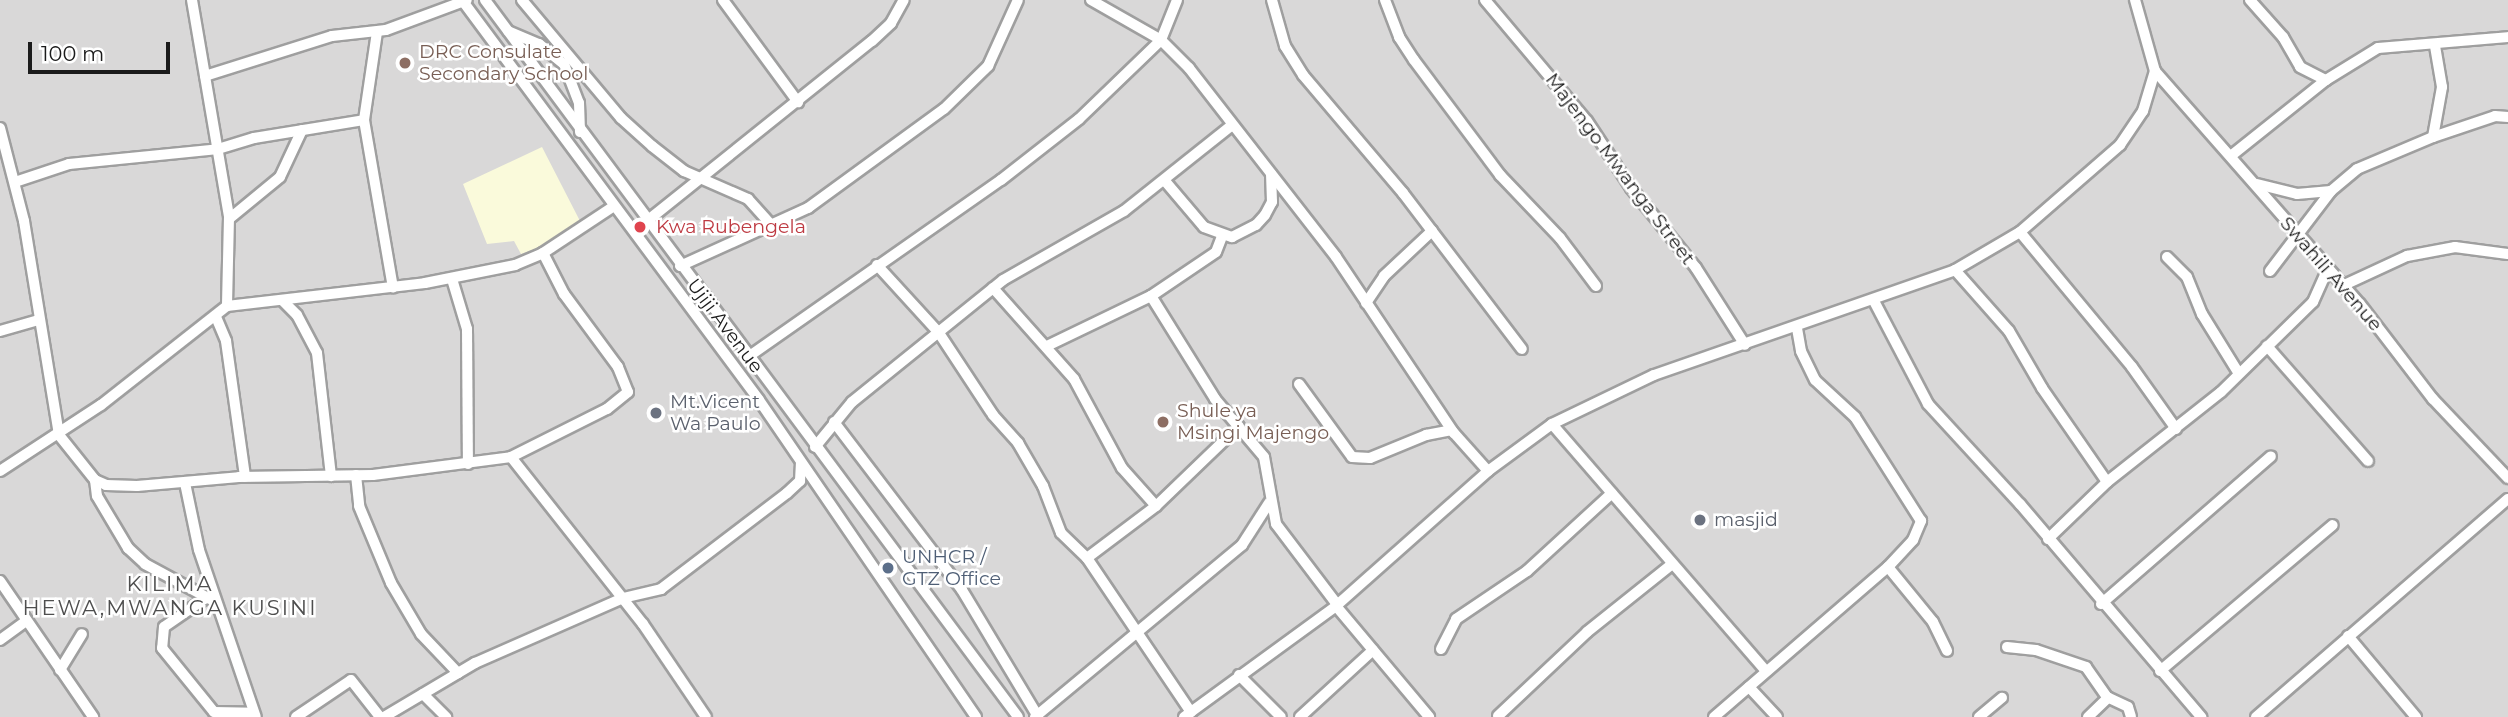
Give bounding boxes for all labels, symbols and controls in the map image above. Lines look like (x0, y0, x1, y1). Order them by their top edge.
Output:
scale bar (32, 28, 173, 72)
text: 100 m (41, 41, 104, 66)
place label: DRC Consulate Secondary School (419, 41, 588, 85)
marker: DRC Consulate Secondary School (397, 55, 413, 71)
street label: Majengo Mwanga Street (1540, 69, 1700, 269)
street label: Swahili Avenue (2275, 212, 2387, 336)
place label: Kwa Rubengela (656, 216, 806, 238)
marker: Kwa Rubengela (630, 217, 650, 237)
street label: Ujiji Avenue (682, 274, 768, 378)
place label: Mt.Vicent Wa Paulo (670, 391, 761, 435)
place label: Shule ya Msingi Majengo (1177, 400, 1329, 444)
marker: Mt.Vicent Wa Paulo (648, 405, 664, 421)
marker: Shule ya Msingi Majengo (1155, 414, 1171, 430)
place label: masjid (1714, 509, 1778, 531)
marker: masjid (1692, 512, 1708, 528)
place label: UNHCR / GTZ Office (902, 546, 1001, 590)
marker: UNHCR / GTZ Office (880, 560, 896, 576)
district label: KILIMA HEWA,MWANGA KUSINI (25, 571, 315, 621)

